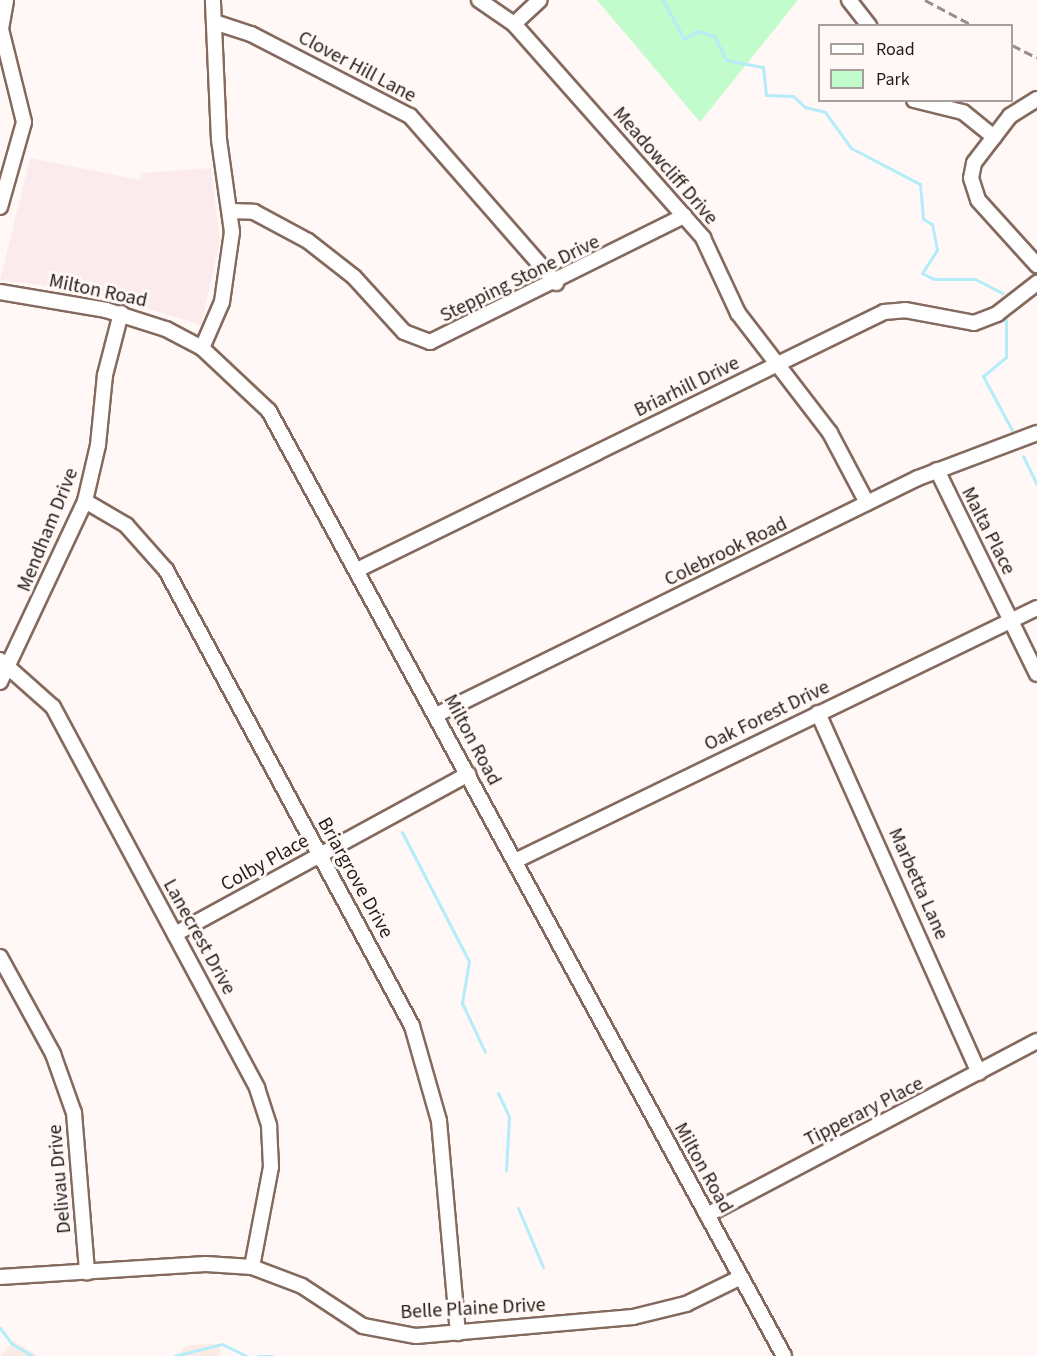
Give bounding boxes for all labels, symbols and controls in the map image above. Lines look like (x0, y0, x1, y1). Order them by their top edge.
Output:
legend (818, 24, 1013, 102)
street label: Clover Hill Lane (294, 26, 420, 108)
text: Road (876, 37, 915, 62)
text: Park (876, 67, 910, 92)
street label: Meadowcliff Drive (607, 102, 723, 230)
street label: Stepping Stone Drive (436, 230, 604, 328)
street label: Milton Road (47, 269, 149, 313)
street label: Briarhill Drive (631, 351, 743, 423)
street label: Mendham Drive (12, 465, 84, 595)
street label: Malta Place (956, 483, 1020, 579)
street label: Colebrook Road (661, 512, 791, 592)
street label: Oak Forest Drive (700, 675, 834, 757)
street label: Milton Road (438, 690, 506, 790)
street label: Briargrove Drive (312, 813, 398, 943)
street label: Marbetta Lane (883, 824, 953, 944)
street label: Colby Place (217, 829, 313, 897)
street label: Lanecrest Drive (157, 875, 241, 999)
street label: Tipperary Place (801, 1072, 927, 1152)
street label: Milton Road (668, 1119, 738, 1217)
street label: Delivau Drive (43, 1123, 77, 1235)
street label: Belle Plaine Drive (400, 1293, 546, 1325)

